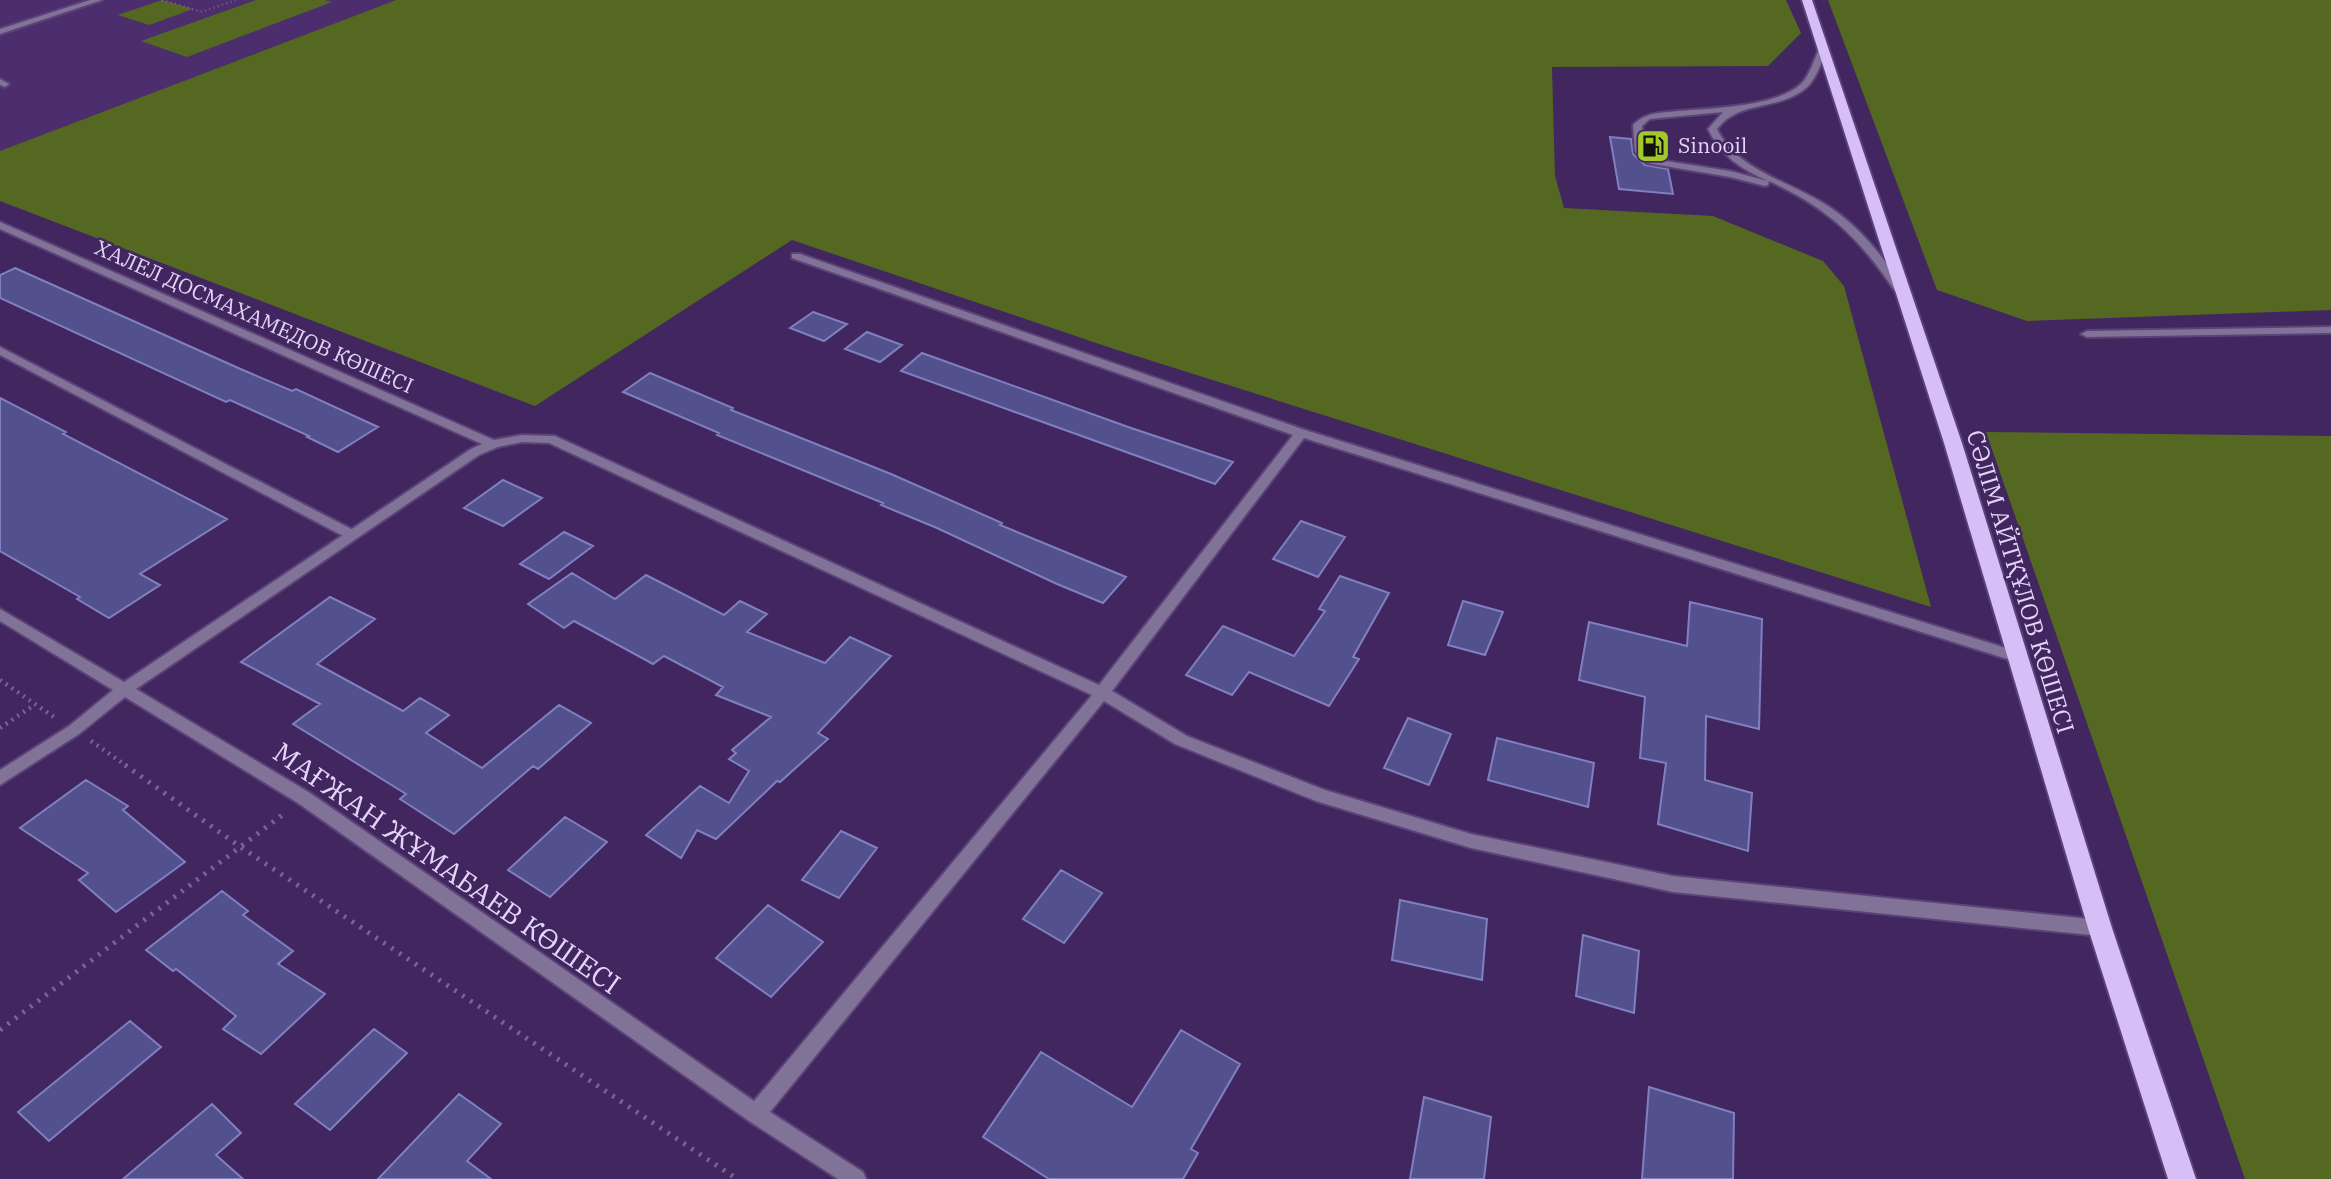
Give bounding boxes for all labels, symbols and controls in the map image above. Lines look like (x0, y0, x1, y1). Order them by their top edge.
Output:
fuel station icon: Sinooil (1634, 127, 1672, 165)
place label: Sinooil (1678, 131, 1747, 159)
street label: ХАЛЕЛ ДОСМАХАМЕДОВ КӨШЕСІ (91, 233, 418, 399)
street label: СӘЛІМ АЙТҚҰЛОВ КӨШЕСІ (1959, 426, 2082, 737)
street label: МАҒЖАН ЖҰМАБАЕВ КӨШЕСІ (266, 733, 628, 1002)

